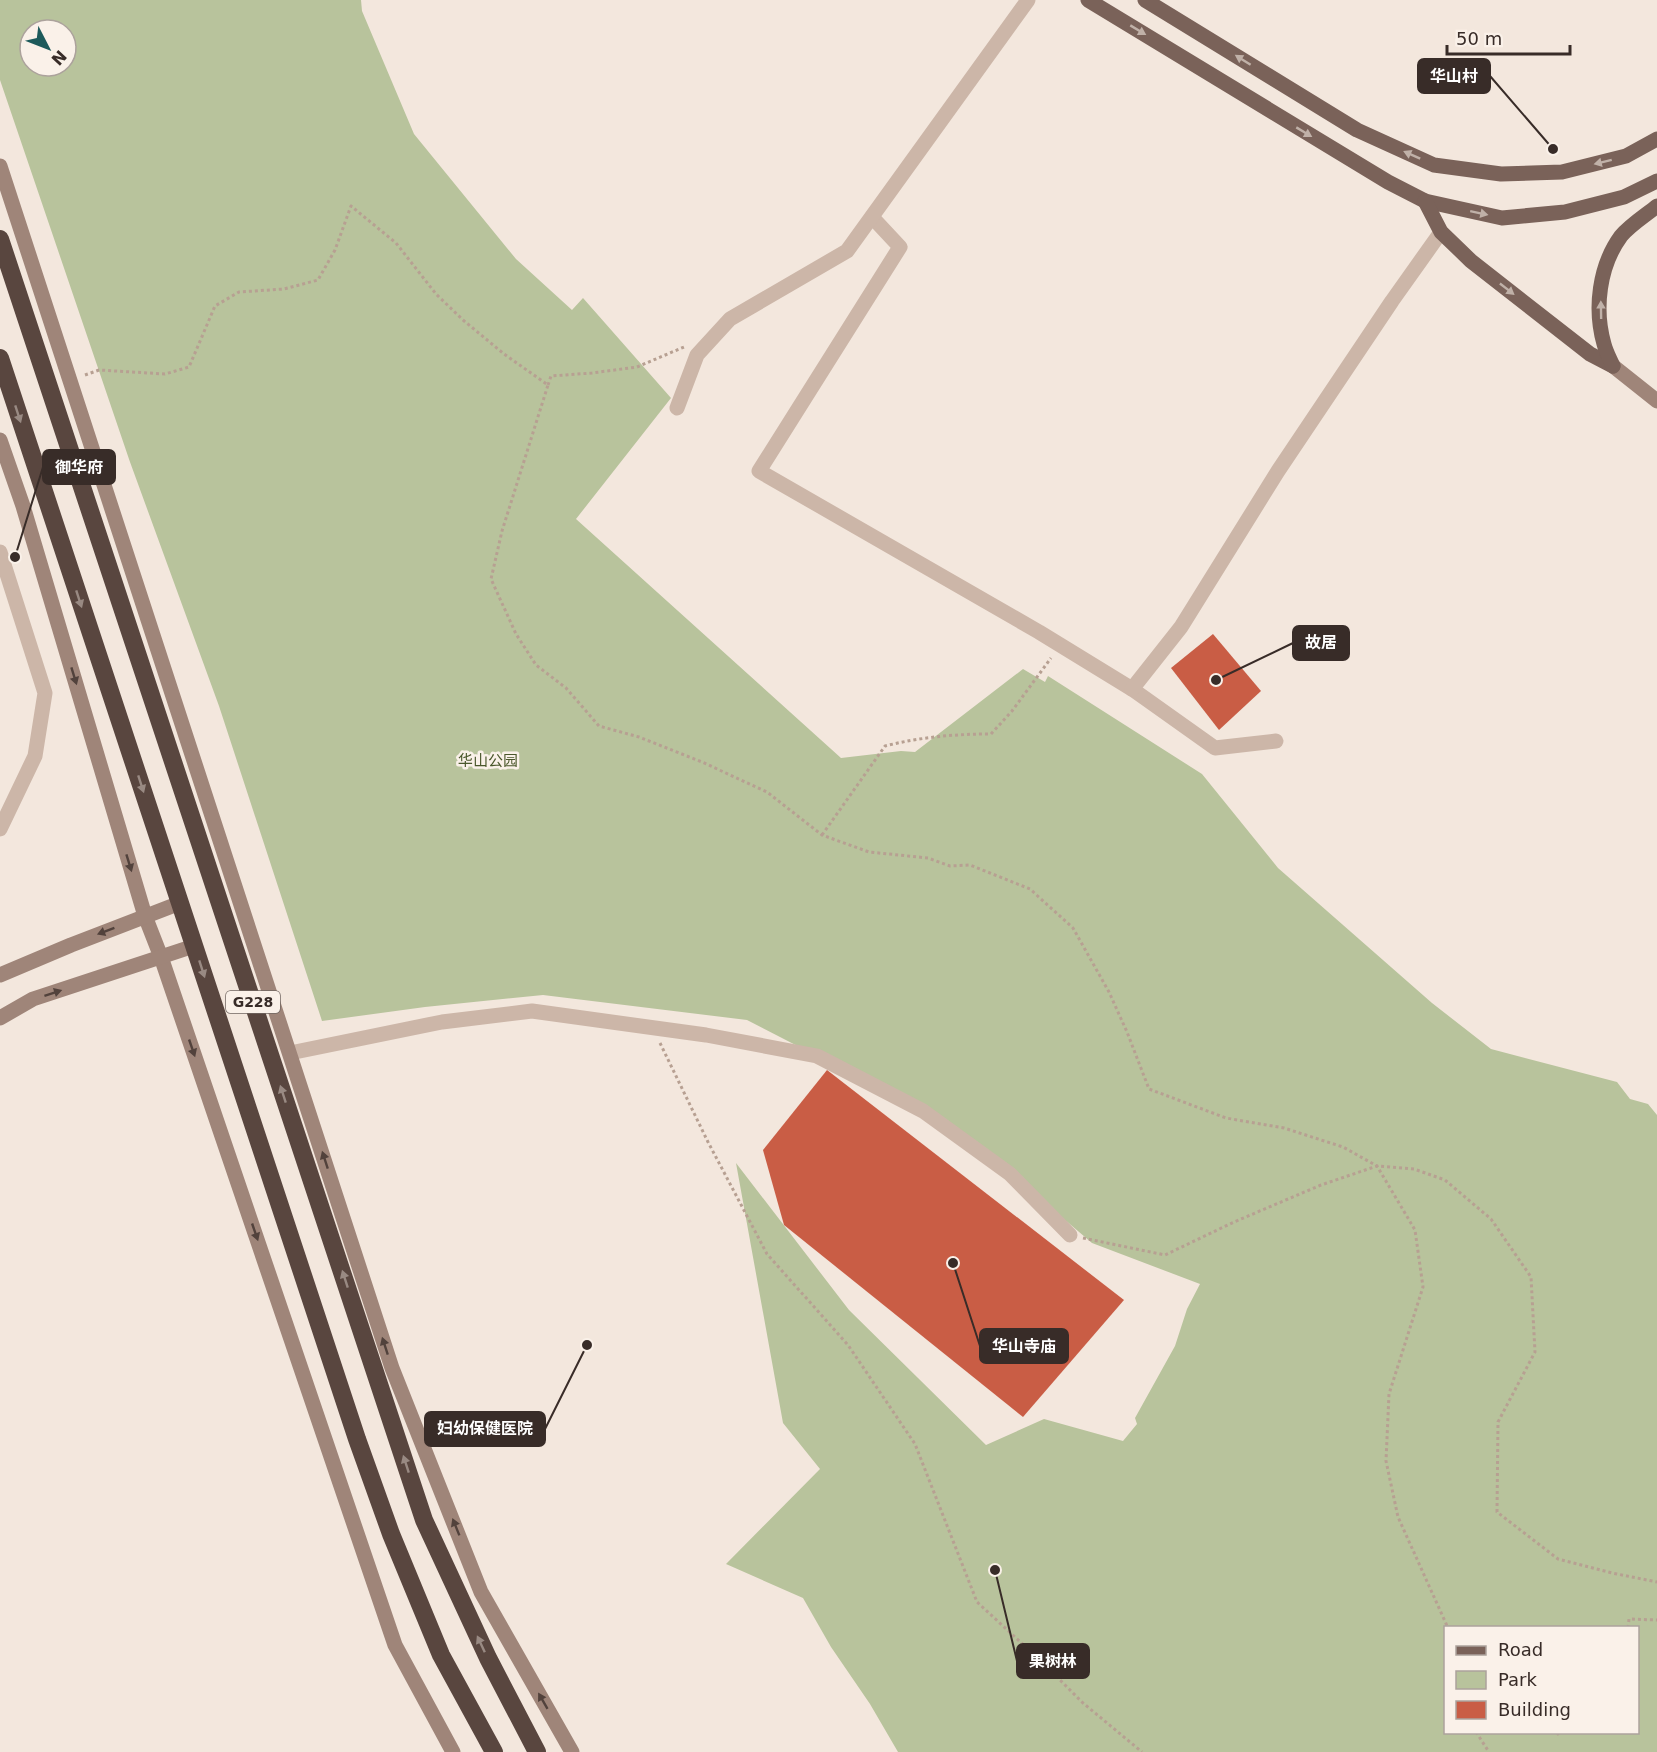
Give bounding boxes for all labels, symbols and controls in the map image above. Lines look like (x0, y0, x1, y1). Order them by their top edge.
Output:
north arrow (18, 18, 78, 78)
scale bar (1447, 18, 1570, 56)
one-way arrow (1130, 25, 1146, 36)
text: 50 m (1456, 28, 1502, 49)
text: N (47, 46, 70, 69)
one-way arrow (1235, 54, 1251, 65)
callout: 华山村 (1418, 59, 1490, 93)
text: 华山村 (1430, 67, 1478, 86)
one-way arrow (1296, 126, 1312, 137)
one-way arrow (1403, 150, 1421, 160)
one-way arrow (1594, 157, 1613, 167)
one-way arrow (1470, 209, 1489, 218)
one-way arrow (1499, 282, 1514, 294)
one-way arrow (1596, 300, 1606, 319)
one-way arrow (14, 405, 24, 423)
callout: 御华府 (43, 450, 115, 484)
text: 御华府 (55, 458, 103, 477)
one-way arrow (75, 590, 85, 608)
callout: 故居 (1293, 626, 1349, 660)
text: 故居 (1305, 633, 1337, 652)
one-way arrow (70, 667, 79, 685)
park label: 华山公园 (458, 752, 518, 770)
one-way arrow (136, 775, 146, 793)
one-way arrow (125, 854, 134, 872)
one-way arrow (96, 927, 114, 937)
one-way arrow (197, 960, 207, 978)
one-way arrow (44, 987, 62, 997)
road number: G228 (226, 991, 280, 1013)
one-way arrow (188, 1039, 197, 1057)
one-way arrow (278, 1085, 288, 1103)
one-way arrow (319, 1151, 329, 1169)
one-way arrow (250, 1223, 260, 1241)
one-way arrow (339, 1270, 349, 1288)
callout: 华山寺庙 (980, 1329, 1068, 1363)
one-way arrow (380, 1337, 389, 1355)
text: 华山寺庙 (992, 1337, 1056, 1356)
callout: 妇幼保健医院 (425, 1412, 545, 1446)
text: 妇幼保健医院 (437, 1419, 533, 1438)
one-way arrow (401, 1455, 410, 1473)
one-way arrow (450, 1518, 460, 1536)
legend (1444, 1626, 1639, 1734)
one-way arrow (476, 1635, 486, 1653)
text: Road (1498, 1639, 1543, 1660)
callout: 果树林 (1017, 1644, 1089, 1678)
text: 果树林 (1029, 1652, 1077, 1671)
text: Park (1498, 1669, 1537, 1690)
one-way arrow (538, 1692, 548, 1709)
text: Building (1498, 1699, 1571, 1720)

